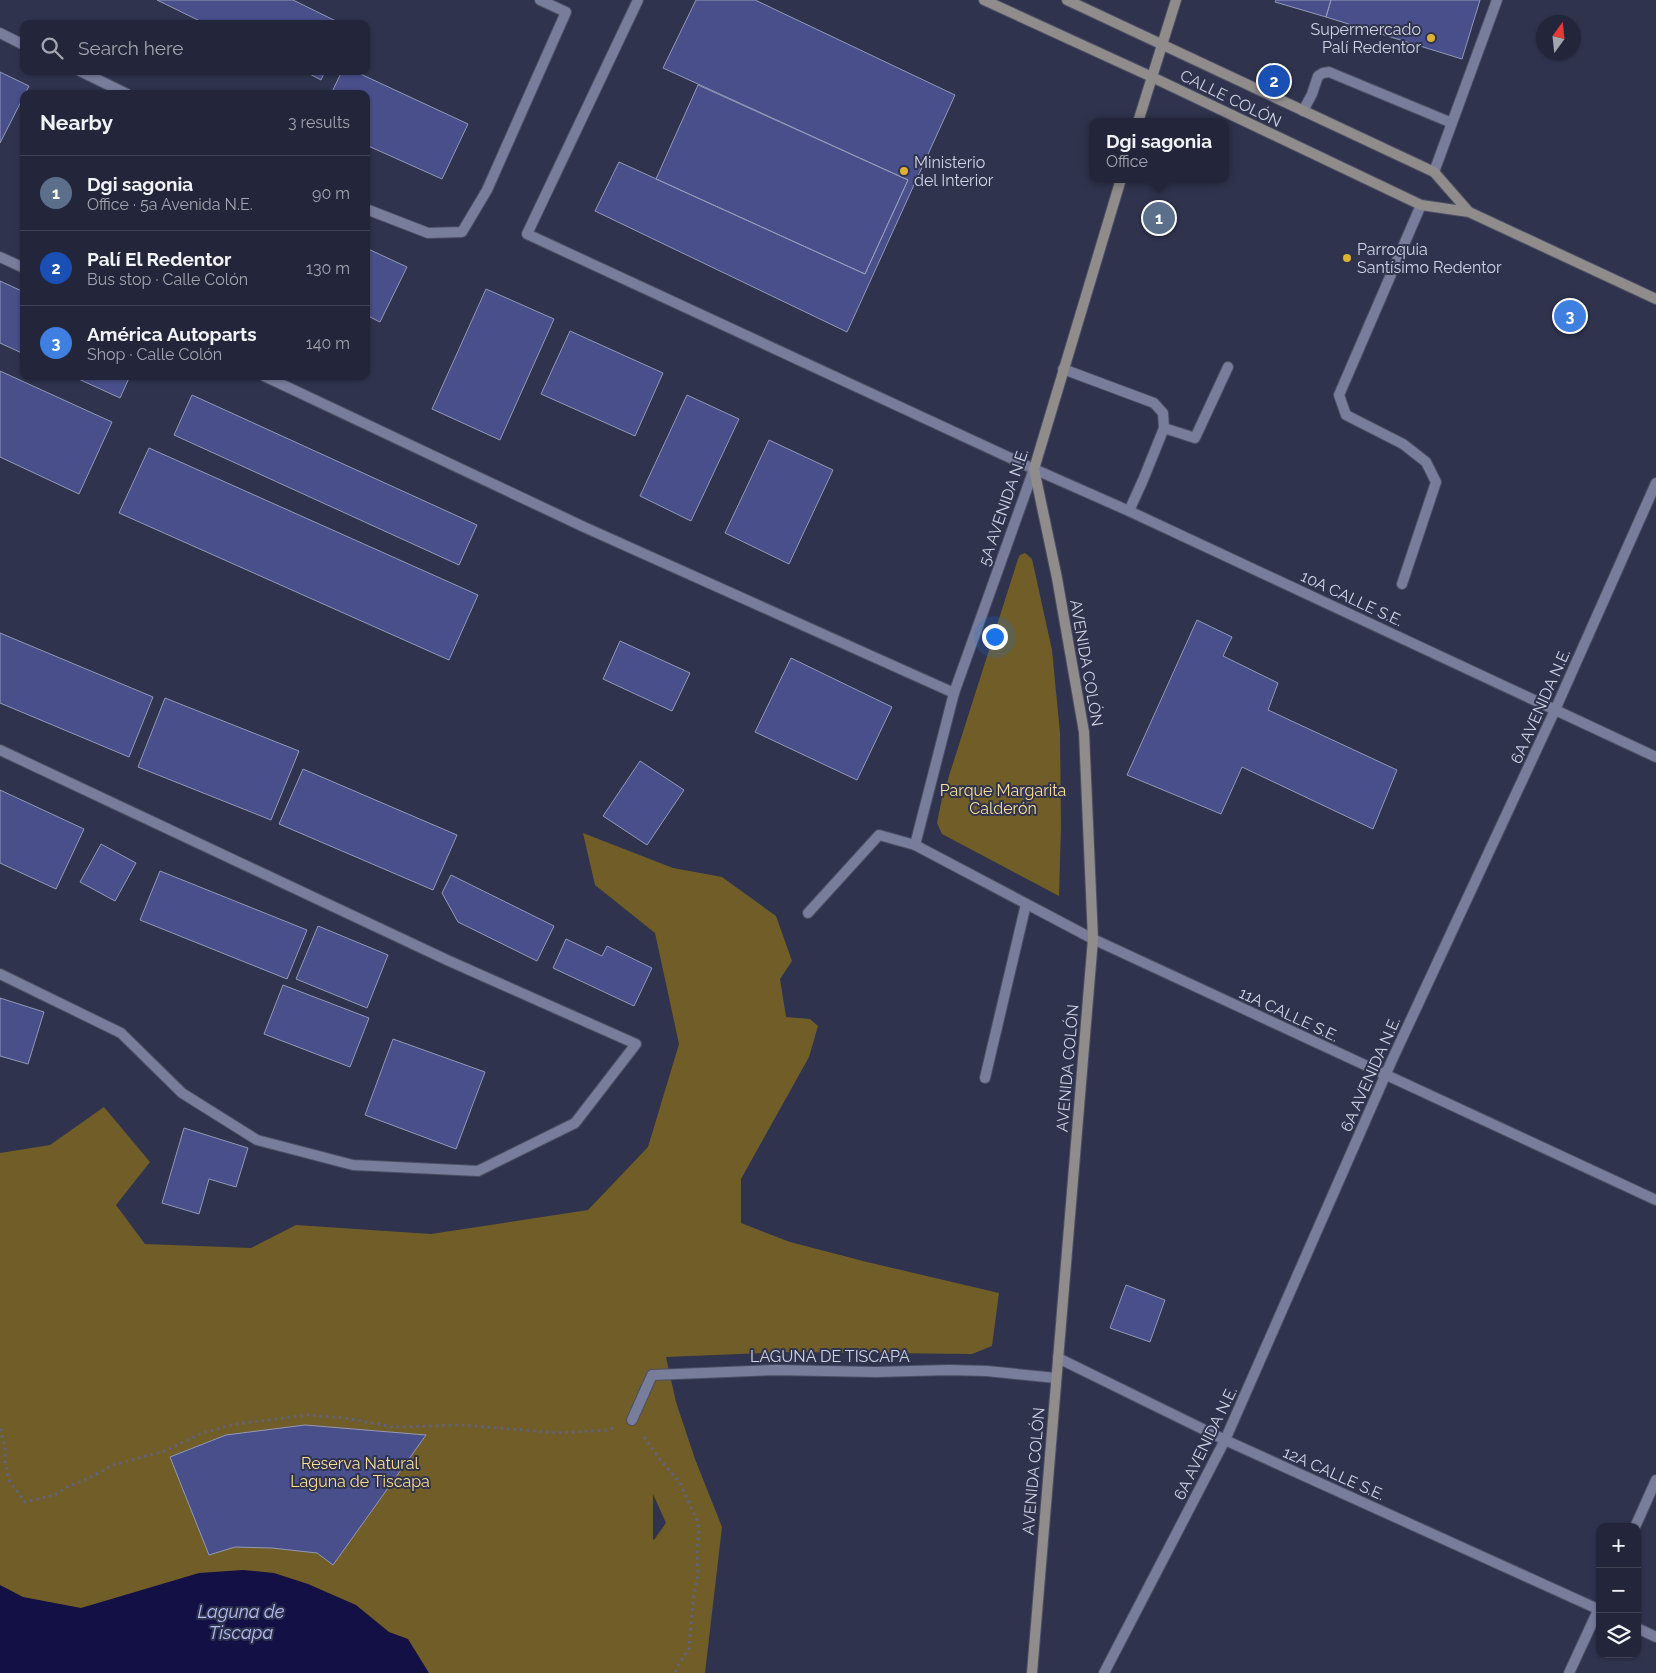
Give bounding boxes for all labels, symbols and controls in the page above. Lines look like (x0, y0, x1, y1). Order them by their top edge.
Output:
north arrow (1536, 15, 1581, 60)
search box (20, 20, 370, 75)
place label: Supermercado Palí Redentor (1310, 20, 1421, 57)
marker: Supermercado Palí Redentor (1425, 32, 1437, 44)
icon: search (38, 34, 66, 62)
text: Search here (78, 37, 184, 59)
pin: 2 (1258, 62, 1290, 100)
street label: CALLE COLÓN (1177, 65, 1285, 131)
text: Nearby (40, 110, 113, 135)
text: 3 results (288, 113, 350, 132)
popup (1089, 118, 1229, 183)
text: Dgi sagonia (1106, 130, 1212, 152)
text: Office (1106, 152, 1148, 171)
place label: Ministerio del Interior (914, 153, 994, 190)
marker: Ministerio del Interior (898, 165, 910, 177)
text: Dgi sagonia (87, 173, 193, 195)
text: 1 (52, 184, 60, 203)
text: 90 m (312, 184, 350, 203)
text: Office · 5a Avenida N.E. (87, 195, 253, 214)
pin: 1 (1143, 199, 1175, 237)
place label: Parroquia Santísimo Redentor (1357, 240, 1502, 277)
text: Palí El Redentor (87, 248, 231, 270)
marker: Parroquia Santísimo Redentor (1341, 252, 1353, 264)
text: 2 (51, 259, 61, 278)
text: 130 m (306, 259, 350, 278)
text: Bus stop · Calle Colón (87, 270, 248, 289)
pin: 3 (1554, 297, 1586, 335)
text: América Autoparts (87, 323, 257, 345)
text: 3 (52, 334, 60, 353)
text: 140 m (306, 334, 350, 353)
text: Shop · Calle Colón (87, 345, 222, 364)
street label: 5A AVENIDA N.E. (974, 446, 1032, 568)
street label: 10A CALLE S.E. (1298, 567, 1406, 630)
street label: AVENIDA COLÓN (1066, 598, 1108, 728)
your location (982, 624, 1008, 650)
street label: 6A AVENIDA N.E. (1507, 646, 1574, 767)
park label: Parque Margarita Calderón (940, 781, 1066, 818)
street label: 11A CALLE S.E. (1236, 983, 1342, 1046)
street label: AVENIDA COLÓN (1051, 1003, 1083, 1133)
street label: 6A AVENIDA N.E. (1337, 1014, 1404, 1135)
street label: LAGUNA DE TISCAPA (750, 1347, 910, 1366)
street label: 6A AVENIDA N.E. (1170, 1383, 1241, 1503)
street label: AVENIDA COLÓN (1017, 1406, 1049, 1536)
street label: 12A CALLE S.E. (1280, 1443, 1388, 1504)
park label: Reserva Natural Laguna de Tiscapa (290, 1454, 430, 1491)
map controls (1596, 1523, 1641, 1658)
button: + (1596, 1523, 1641, 1568)
button: − (1596, 1568, 1641, 1613)
water label: Laguna de Tiscapa (198, 1601, 285, 1643)
button: layers (1596, 1613, 1641, 1658)

